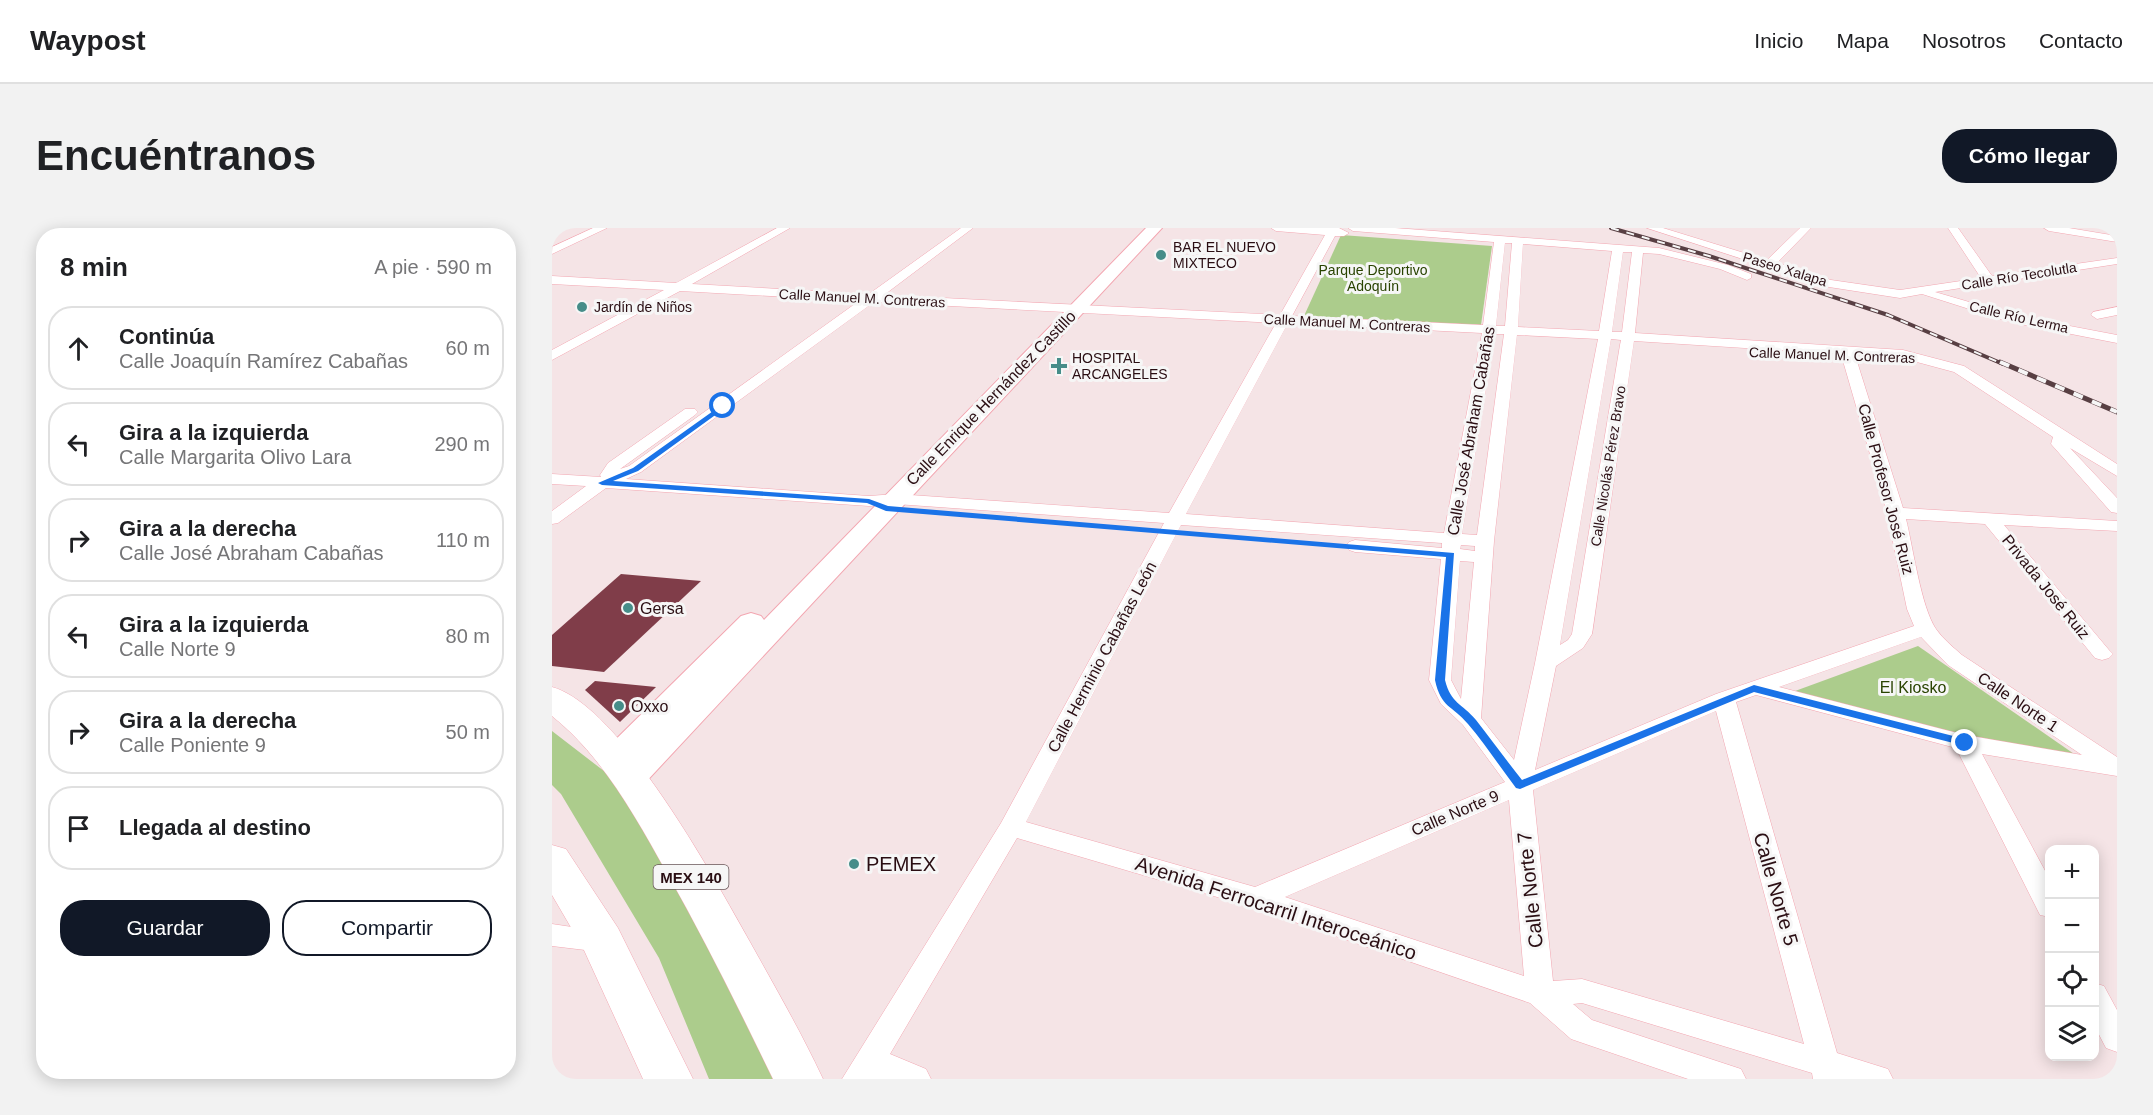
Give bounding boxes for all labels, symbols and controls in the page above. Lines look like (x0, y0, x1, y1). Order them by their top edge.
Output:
text: Waypost (30, 25, 146, 56)
text: Inicio (1754, 29, 1803, 52)
text: Mapa (1836, 29, 1889, 52)
text: Nosotros (1922, 29, 2006, 52)
text: Contacto (2039, 29, 2123, 52)
button: Cómo llegar (1942, 129, 2117, 183)
text: Encuéntranos (36, 132, 316, 179)
place label: BAR EL NUEVO MIXTECO (1173, 239, 1276, 271)
marker: BAR EL NUEVO MIXTECO (1154, 248, 1168, 262)
street label: Paseo Xalapa (1741, 249, 1829, 289)
text: 8 min (60, 252, 128, 282)
text: A pie · 590 m (374, 256, 492, 278)
street label: Calle Río Tecolutla (1960, 259, 2078, 293)
park label: Parque Deportivo Adoquín (1319, 262, 1428, 294)
street label: Calle Manuel M. Contreras (778, 286, 946, 310)
street label: Calle Río Lerma (1968, 298, 2070, 336)
place label: Jardín de Niños (594, 299, 692, 315)
marker: Jardín de Niños (575, 300, 589, 314)
street label: Calle Enrique Hernández Castillo (903, 307, 1079, 489)
street label: Calle Manuel M. Contreras (1263, 311, 1431, 335)
text: Continúa (119, 324, 214, 349)
street label: Calle José Abraham Cabañas (1444, 325, 1498, 537)
icon: ahead (62, 332, 95, 365)
text: 60 m (446, 337, 490, 359)
street label: Calle Manuel M. Contreras (1749, 344, 1915, 366)
text: Calle Joaquín Ramírez Cabañas (119, 350, 408, 372)
place label: HOSPITAL ARCANGELES (1072, 350, 1168, 382)
marker: HOSPITAL ARCANGELES (1050, 357, 1068, 375)
street label: Calle Nicolás Pérez Bravo (1587, 384, 1629, 548)
route start (709, 392, 735, 418)
street label: Calle Profesor José Ruiz (1855, 402, 1917, 576)
text: Gira a la izquierda (119, 420, 309, 445)
icon: left (62, 428, 95, 461)
text: 290 m (434, 433, 490, 455)
text: Calle Margarita Olivo Lara (119, 446, 351, 468)
text: Gira a la derecha (119, 516, 296, 541)
icon: right (62, 524, 95, 557)
text: 110 m (436, 529, 490, 551)
street label: Privada José Ruiz (1999, 532, 2093, 642)
text: Calle José Abraham Cabañas (119, 542, 384, 564)
street label: Calle Herminio Cabañas León (1044, 559, 1160, 755)
place label: Gersa (640, 600, 684, 617)
marker: Gersa (621, 601, 635, 615)
text: Gira a la izquierda (119, 612, 309, 637)
icon: left (62, 620, 95, 653)
text: 80 m (446, 625, 490, 647)
text: Calle Norte 9 (119, 638, 236, 660)
street label: Calle Norte 1 (1975, 669, 2062, 735)
park label: El Kiosko (1880, 679, 1946, 696)
place label: Oxxo (631, 698, 668, 715)
marker: Oxxo (612, 699, 626, 713)
text: Gira a la derecha (119, 708, 296, 733)
icon: right (62, 716, 95, 749)
text: 50 m (446, 721, 490, 743)
route end (1951, 729, 1977, 755)
text: Calle Poniente 9 (119, 734, 266, 756)
street label: Calle Norte 9 (1409, 787, 1501, 839)
icon: arrive (62, 812, 95, 845)
text: Llegada al destino (119, 815, 311, 840)
street label: Calle Norte 5 (1749, 830, 1803, 948)
street label: Calle Norte 7 (1513, 831, 1547, 949)
map controls (2045, 845, 2099, 1061)
button: + (2045, 845, 2099, 899)
street label: Avenida Ferrocarril Interoceánico (1133, 852, 1419, 964)
place label: PEMEX (866, 853, 936, 875)
marker: PEMEX (847, 857, 861, 871)
road number: MEX 140 (654, 865, 728, 889)
button: − (2045, 899, 2099, 953)
button: Guardar (60, 900, 270, 956)
button: Compartir (282, 900, 492, 956)
button: locate (2045, 953, 2099, 1007)
button: layers (2045, 1007, 2099, 1061)

